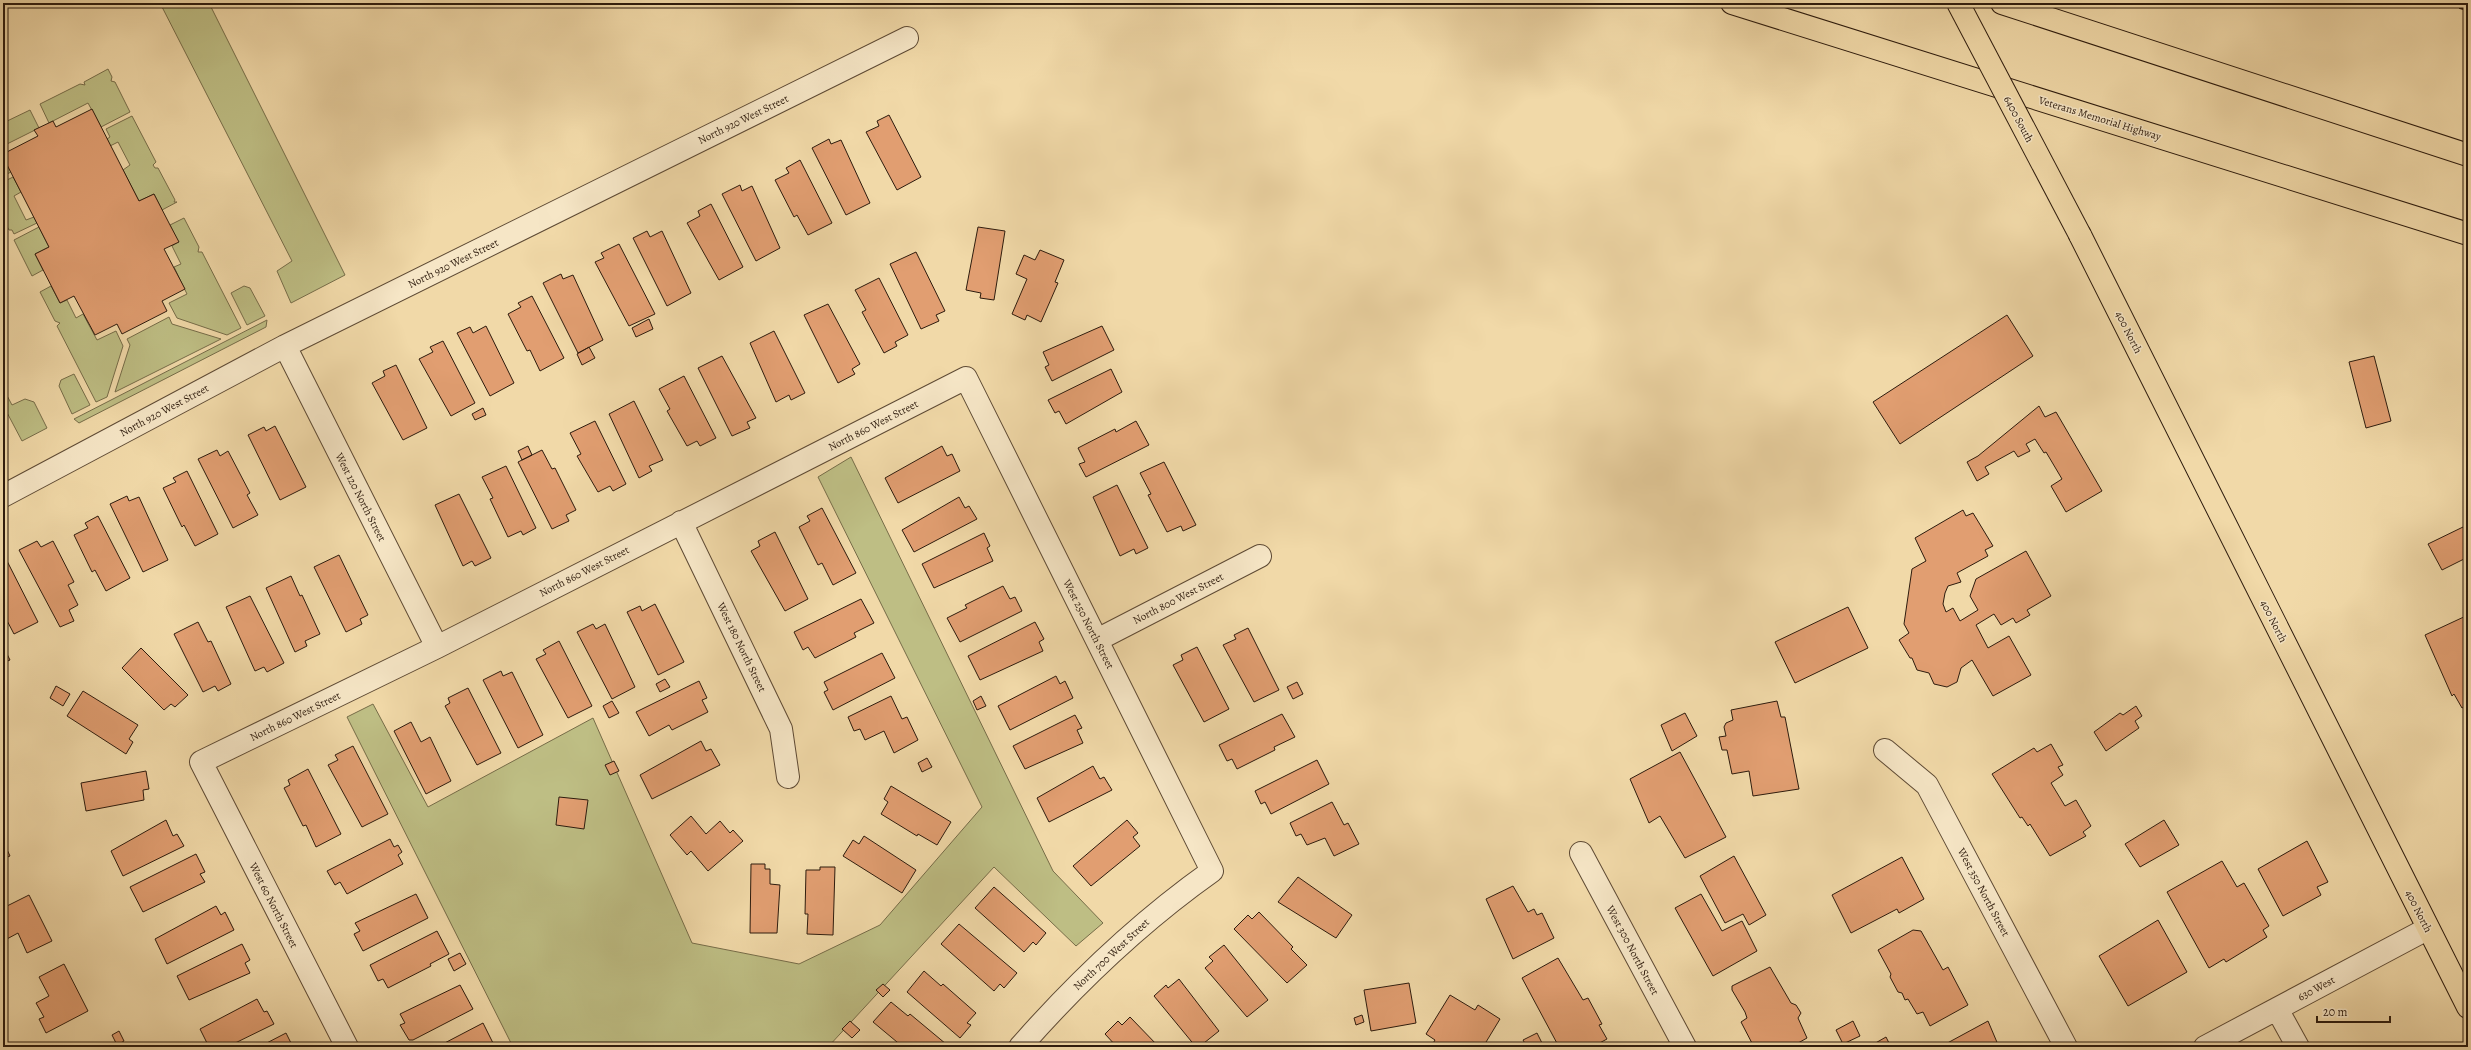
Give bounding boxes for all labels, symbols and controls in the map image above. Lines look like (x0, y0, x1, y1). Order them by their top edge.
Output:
street label: North 920 West Street (695, 91, 791, 148)
street label: Veterans Memorial Highway (2036, 92, 2163, 144)
street label: 6400 South (2000, 93, 2037, 145)
street label: North 920 West Street (405, 235, 501, 292)
street label: 400 North (2111, 308, 2146, 356)
street label: North 920 West Street (117, 380, 212, 440)
street label: North 860 West Street (826, 396, 921, 455)
street label: West 120 North Street (331, 449, 390, 544)
street label: North 860 West Street (537, 542, 632, 601)
street label: North 800 West Street (1130, 569, 1226, 628)
street label: West 250 North Street (1059, 576, 1118, 672)
street label: 400 North (2256, 597, 2291, 645)
street label: West 180 North Street (713, 599, 770, 695)
street label: North 860 West Street (247, 688, 343, 745)
street label: West 350 North Street (1953, 845, 2013, 939)
street label: West 60 North Street (245, 859, 302, 951)
street label: 400 North (2401, 887, 2436, 935)
street label: West 300 North Street (1602, 902, 1663, 998)
street label: North 700 West Street (1070, 915, 1153, 994)
street label: 630 West (2295, 972, 2338, 1004)
scale bar (2317, 998, 2390, 1024)
text: 20 m (2323, 1004, 2347, 1020)

